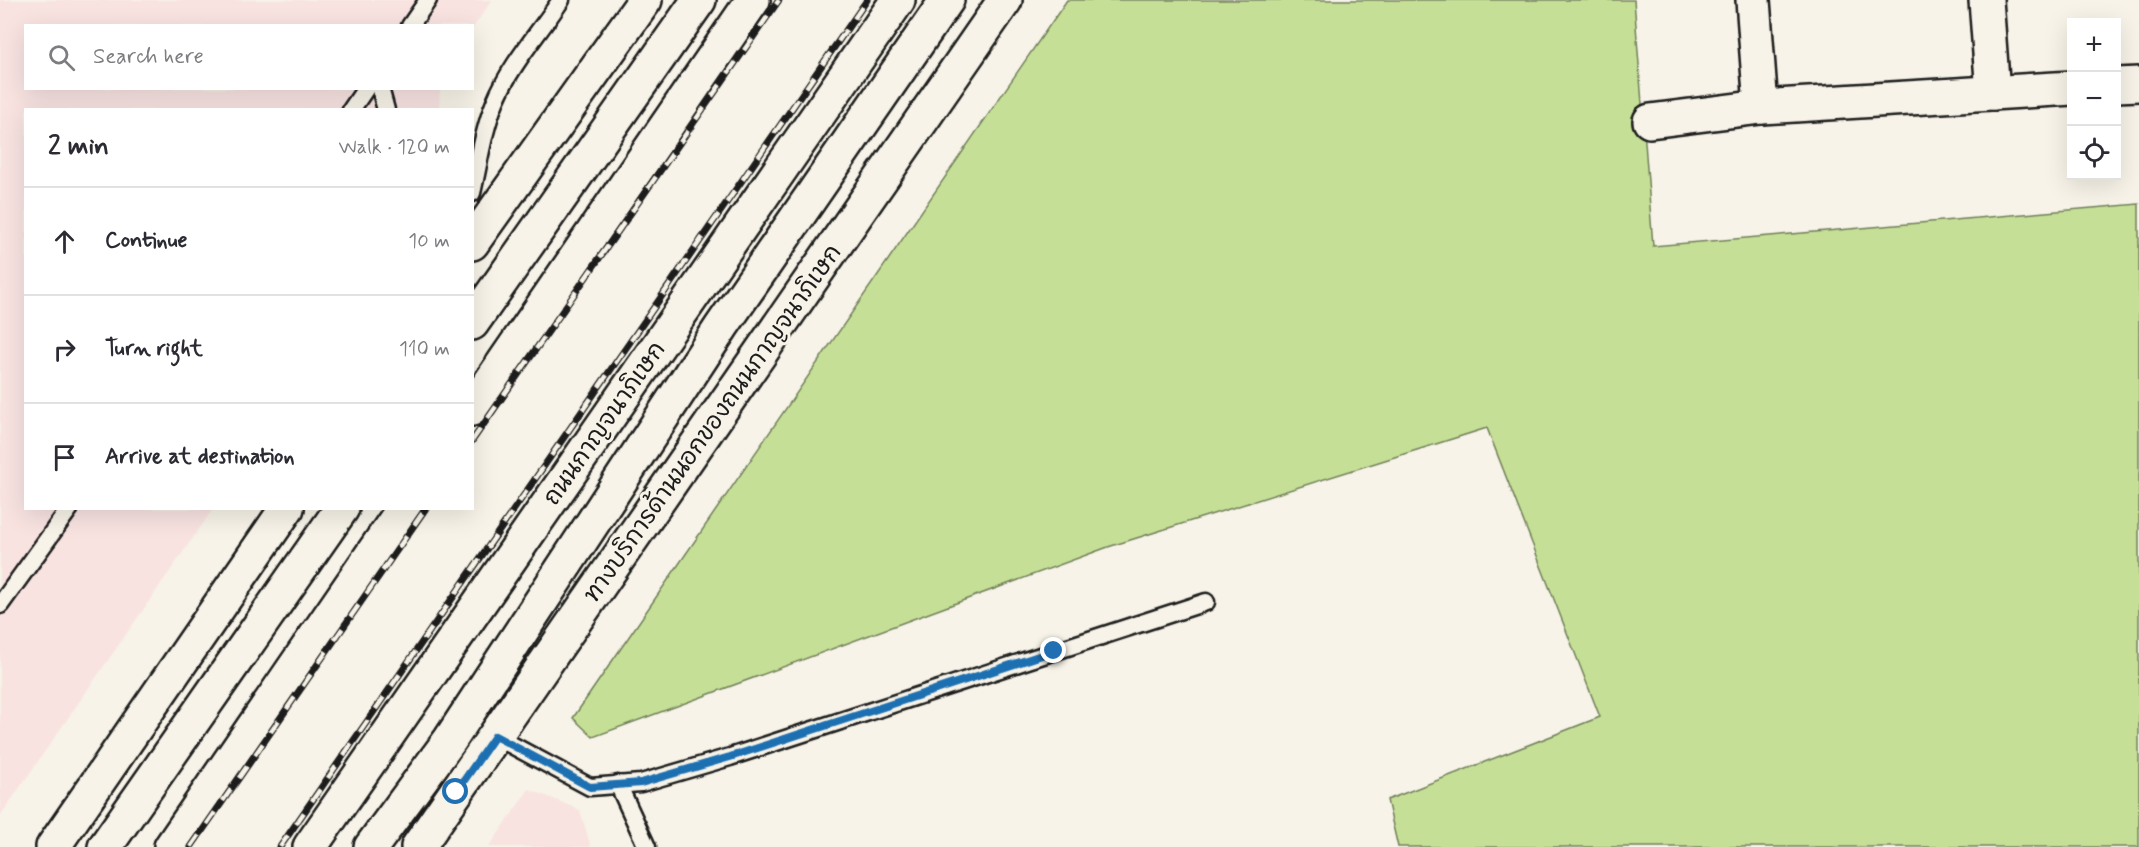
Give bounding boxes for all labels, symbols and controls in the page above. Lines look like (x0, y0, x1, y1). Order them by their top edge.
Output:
map controls (2067, 18, 2121, 180)
button: + (2067, 18, 2121, 72)
search box (24, 24, 474, 90)
icon: search (45, 41, 78, 74)
text: Search here (93, 43, 204, 71)
button: − (2067, 72, 2121, 126)
button: locate (2067, 126, 2121, 180)
text: 2 min (48, 130, 109, 164)
text: Walk · 120 m (339, 134, 450, 161)
icon: ahead (48, 225, 81, 258)
text: Continue (105, 227, 187, 255)
text: 10 m (408, 228, 450, 255)
street label: ทางบริการด้านนอกของถนนกาญจนาภิเษก (576, 238, 849, 609)
icon: right (48, 333, 81, 366)
text: Turn right (105, 335, 203, 363)
text: 110 m (399, 336, 450, 363)
street label: ถนนกาญจนาภิเษก (537, 336, 673, 512)
icon: arrive (48, 441, 81, 474)
text: Arrive at destination (105, 443, 295, 471)
route end (1040, 637, 1066, 663)
route start (442, 778, 468, 804)

